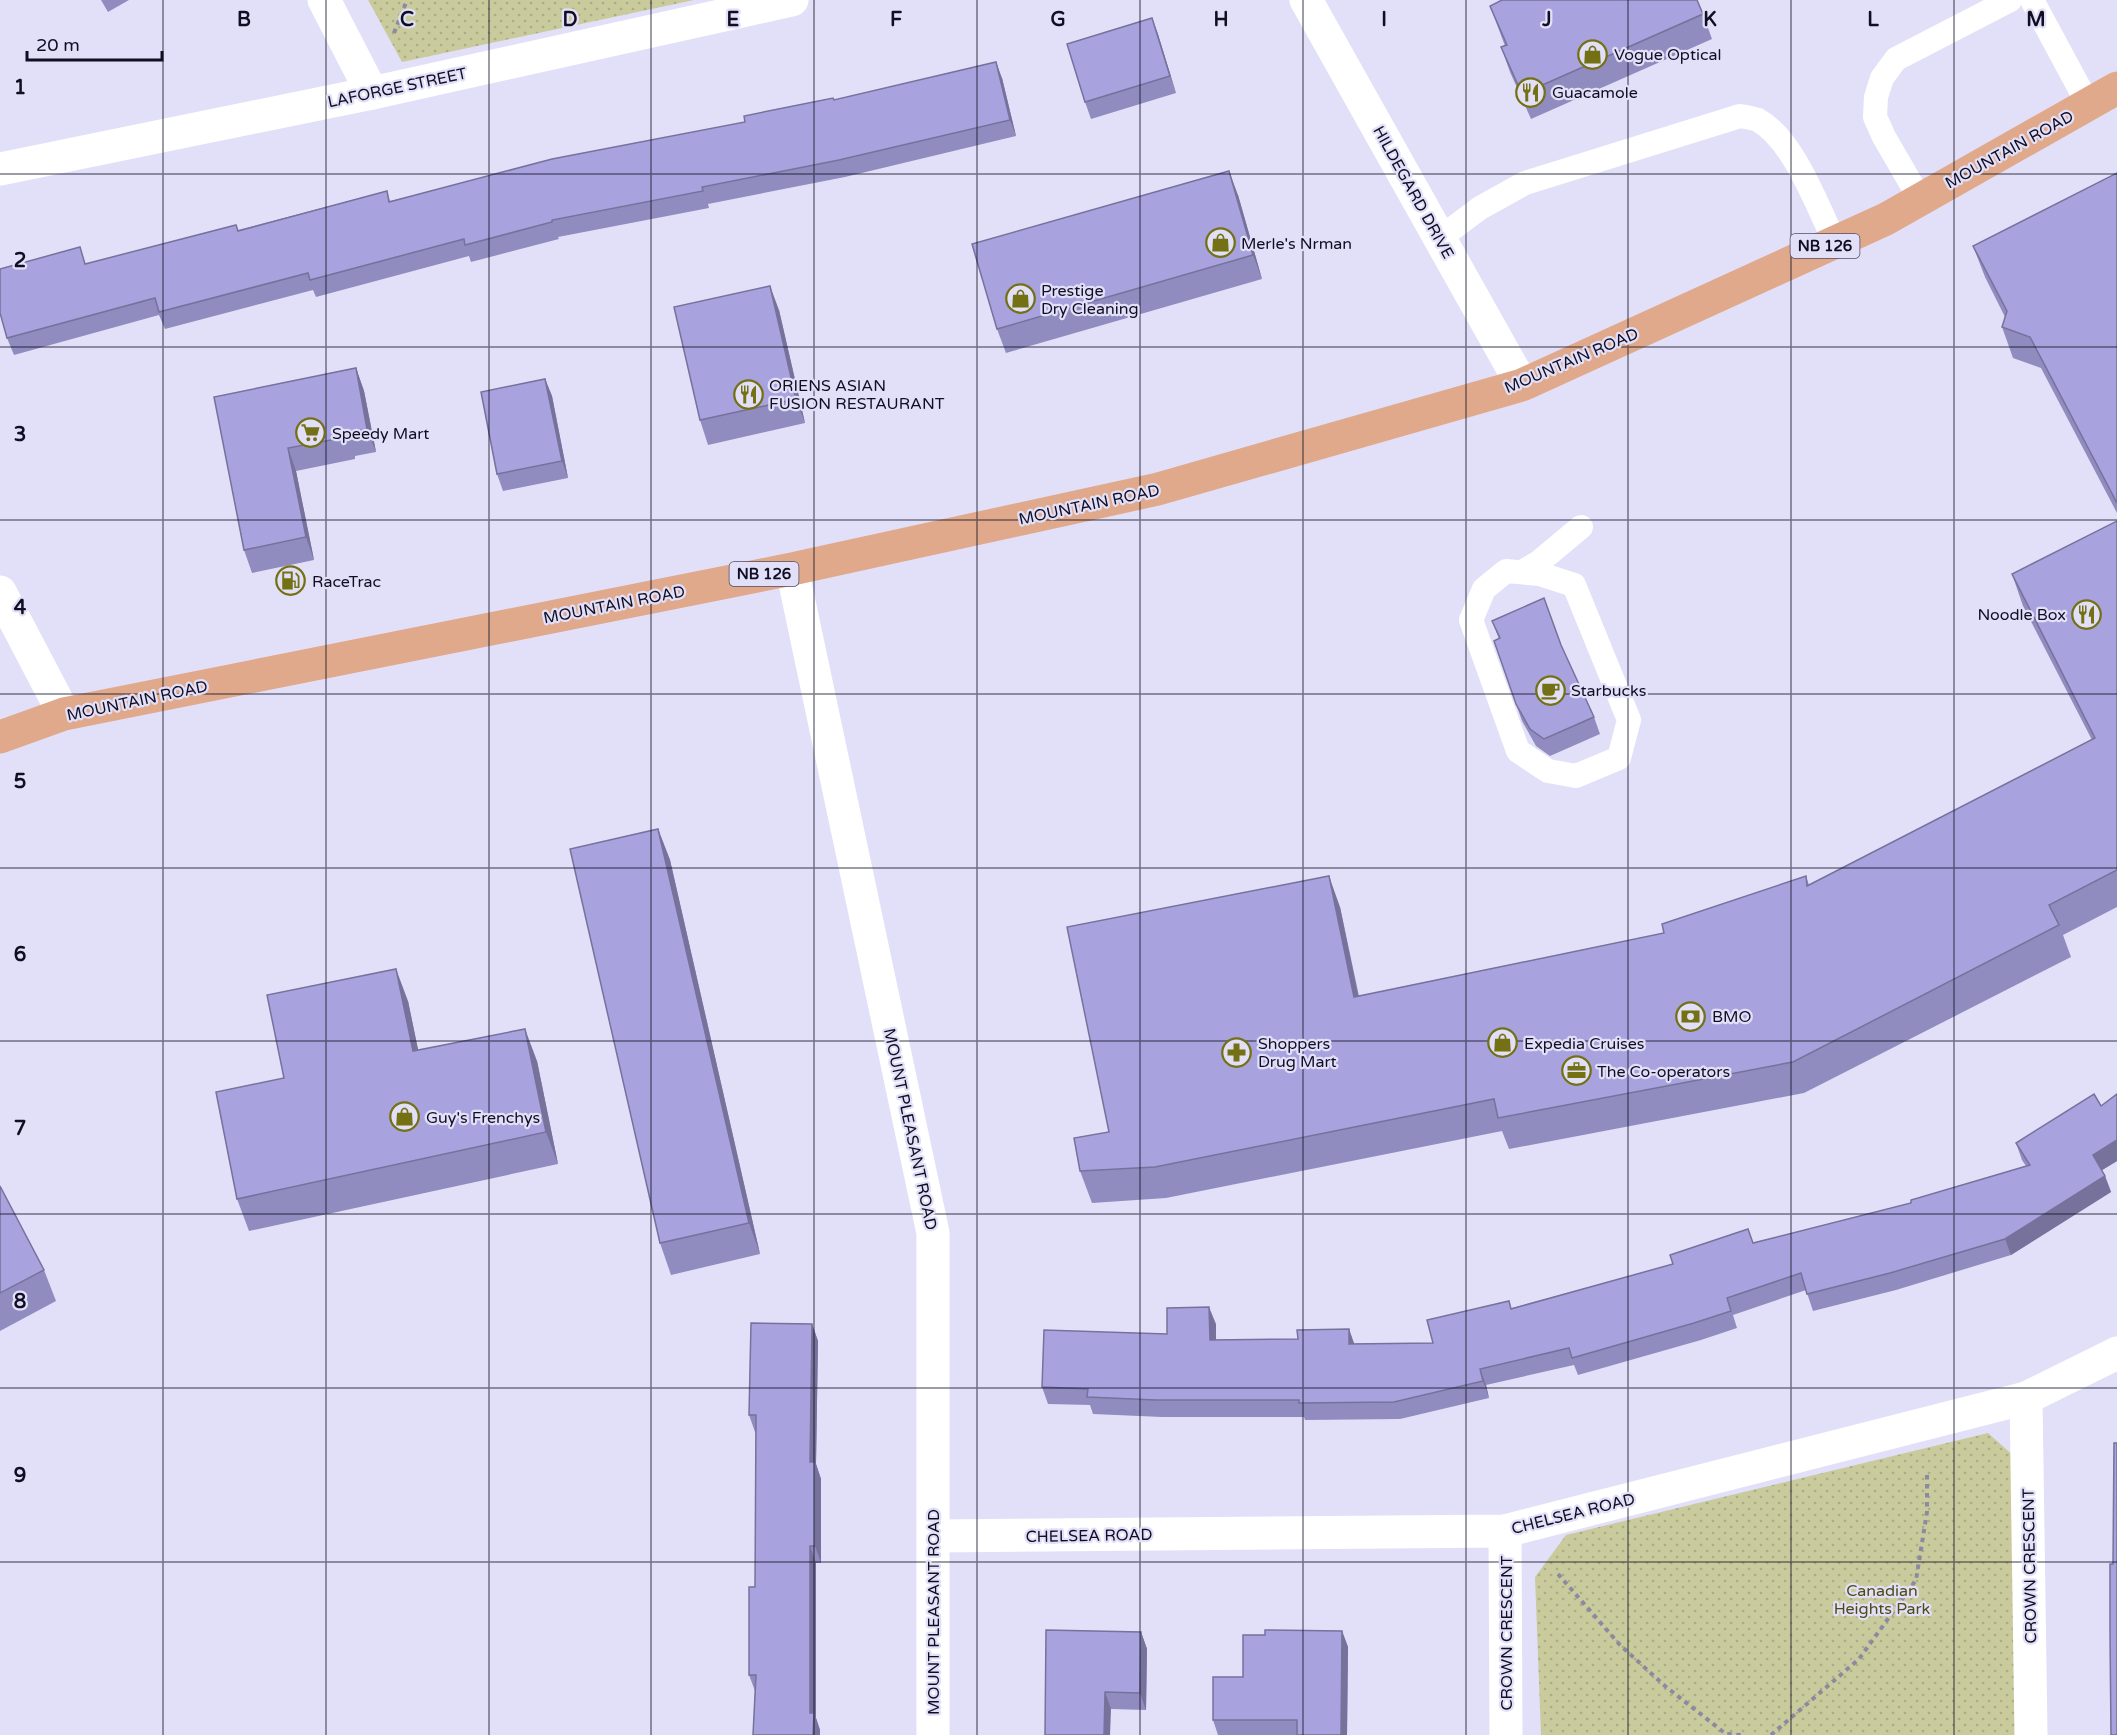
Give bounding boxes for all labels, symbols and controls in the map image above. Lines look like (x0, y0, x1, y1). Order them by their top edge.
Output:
text: B (237, 8, 251, 32)
text: C (400, 8, 414, 32)
text: D (562, 8, 578, 32)
text: E (727, 8, 740, 32)
text: F (890, 8, 902, 32)
text: G (1050, 8, 1066, 32)
text: H (1213, 8, 1229, 32)
text: I (1381, 8, 1387, 32)
text: J (1541, 8, 1552, 32)
text: K (1703, 8, 1717, 32)
text: L (1867, 8, 1879, 32)
text: M (2026, 8, 2046, 32)
scale bar (27, 24, 162, 62)
text: 20 m (36, 34, 80, 56)
shop icon: Vogue Optical (1577, 38, 1609, 70)
place label: Vogue Optical (1614, 45, 1722, 65)
street label: LAFORGE STREET (326, 63, 469, 112)
text: 1 (14, 76, 26, 100)
restaurant icon: Guacamole (1515, 76, 1547, 108)
place label: Guacamole (1552, 83, 1638, 103)
street label: MOUNTAIN ROAD (1942, 106, 2077, 193)
street label: HILDEGARD DRIVE (1368, 123, 1458, 262)
shop icon: Merle's Nrman (1204, 227, 1236, 259)
place label: Merle's Nrman (1241, 234, 1352, 254)
road number: NB 126 (1790, 234, 1860, 258)
text: 2 (14, 249, 26, 273)
place label: Prestige Dry Cleaning (1041, 281, 1138, 319)
shop icon: Prestige Dry Cleaning (1004, 283, 1036, 315)
street label: MOUNTAIN ROAD (1501, 324, 1641, 398)
place label: ORIENS ASIAN FUSION RESTAURANT (769, 376, 945, 414)
restaurant icon: ORIENS ASIAN FUSION RESTAURANT (732, 378, 764, 410)
supermarket icon: Speedy Mart (295, 417, 327, 449)
text: 3 (14, 423, 26, 447)
place label: Speedy Mart (332, 424, 429, 444)
street label: MOUNTAIN ROAD (1017, 480, 1162, 530)
road number: NB 126 (730, 562, 798, 586)
fuel station icon: RaceTrac (275, 565, 307, 597)
place label: RaceTrac (312, 572, 381, 592)
street label: MOUNTAIN ROAD (542, 581, 687, 629)
text: 4 (14, 596, 27, 620)
restaurant icon: Noodle Box (2071, 598, 2103, 630)
place label: Noodle Box (1977, 605, 2066, 625)
cafe icon: Starbucks (1534, 674, 1566, 706)
street label: MOUNTAIN ROAD (65, 676, 210, 726)
place label: Starbucks (1571, 681, 1646, 701)
text: 5 (14, 770, 26, 794)
text: 6 (14, 943, 26, 967)
bank icon: BMO (1675, 1000, 1707, 1032)
place label: BMO (1712, 1007, 1752, 1027)
street label: MOUNT PLEASANT ROAD (879, 1026, 941, 1232)
shop icon: Expedia Cruises (1487, 1027, 1519, 1059)
place label: Shoppers Drug Mart (1258, 1034, 1337, 1072)
place label: Expedia Cruises (1524, 1034, 1645, 1054)
pharmacy icon: Shoppers Drug Mart (1221, 1036, 1253, 1068)
office icon: The Co-operators (1560, 1055, 1592, 1087)
place label: The Co-operators (1597, 1062, 1730, 1082)
shop icon: Guy's Frenchys (389, 1101, 421, 1133)
place label: Guy's Frenchys (426, 1108, 540, 1128)
text: 7 (14, 1117, 26, 1141)
text: 8 (14, 1290, 26, 1314)
text: 9 (14, 1464, 26, 1488)
street label: CROWN CRESCENT (2019, 1488, 2041, 1644)
street label: CHELSEA ROAD (1509, 1489, 1637, 1539)
street label: MOUNT PLEASANT ROAD (924, 1509, 944, 1715)
street label: CHELSEA ROAD (1025, 1525, 1153, 1547)
street label: CROWN CRESCENT (1497, 1555, 1517, 1711)
park label: Canadian Heights Park (1834, 1581, 1931, 1619)

